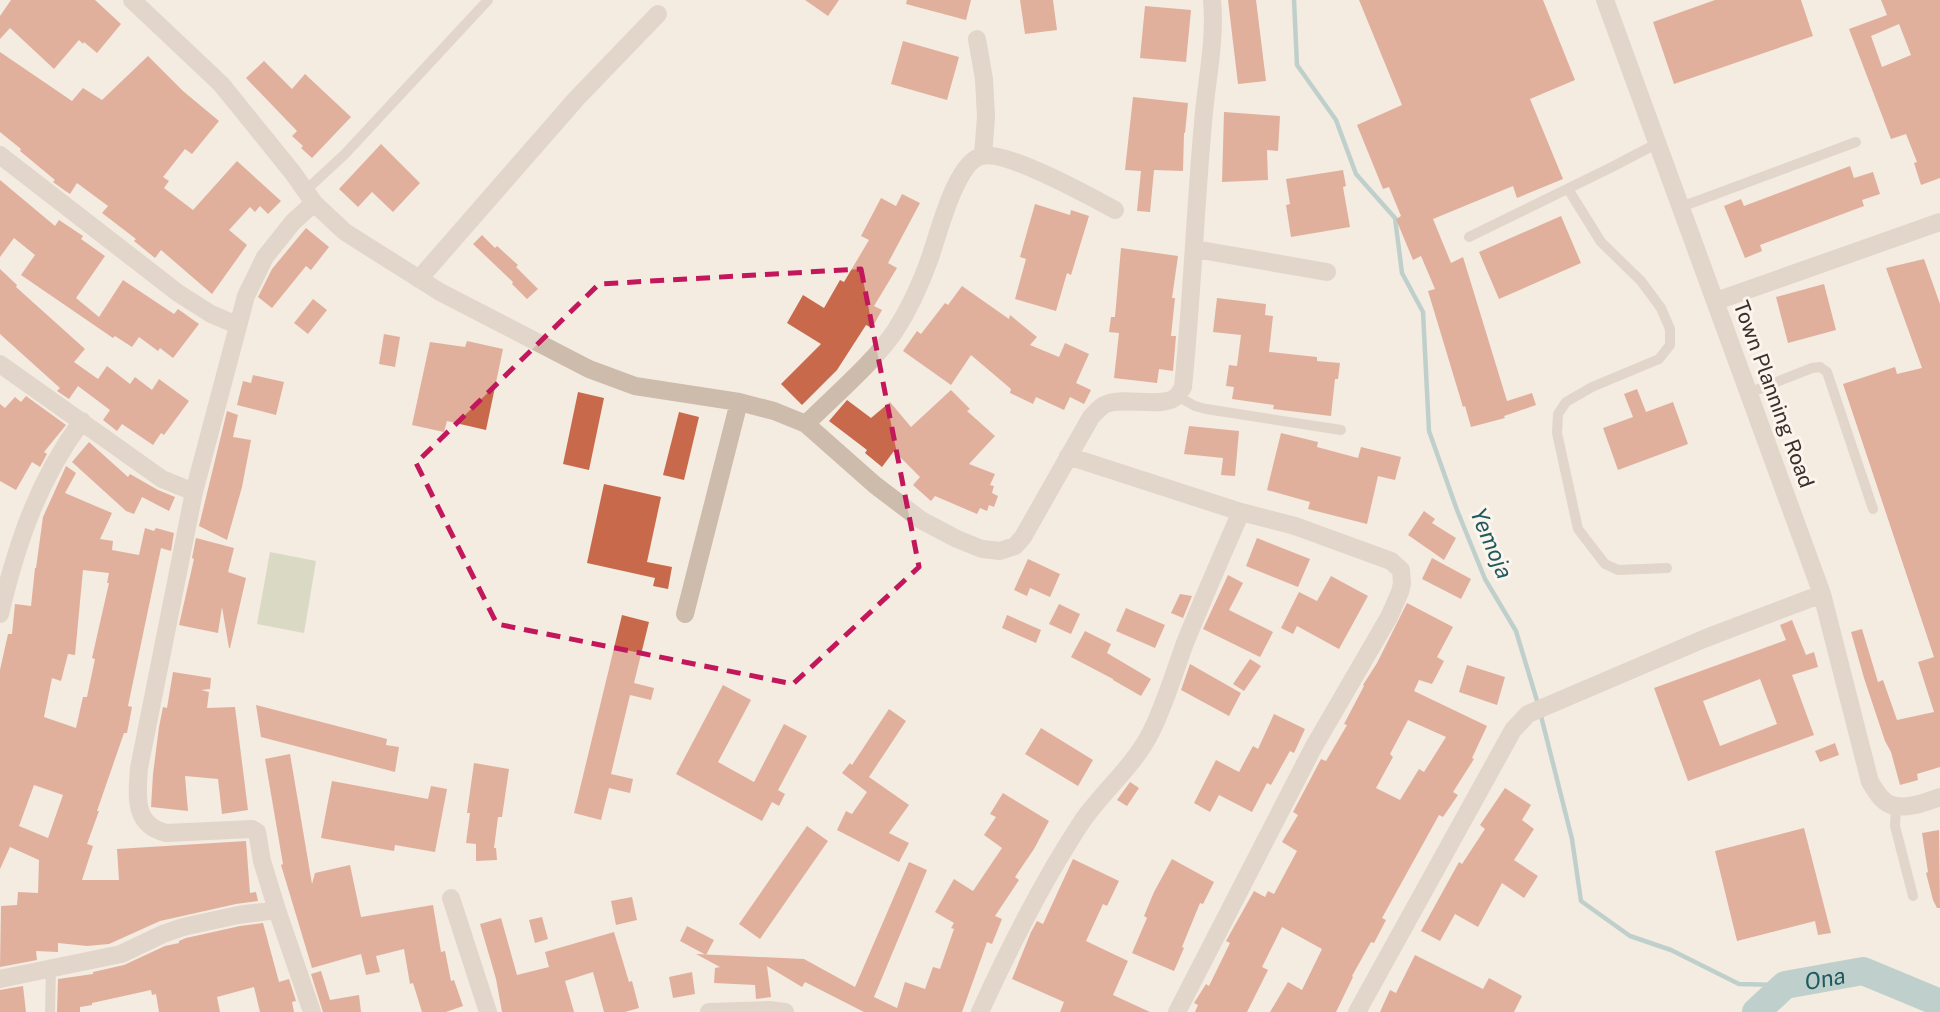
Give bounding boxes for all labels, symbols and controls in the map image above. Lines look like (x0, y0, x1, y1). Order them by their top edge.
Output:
street label: Town Planning Road (1729, 297, 1819, 491)
water label: Yemoja (1465, 504, 1519, 582)
water label: Ona (1802, 961, 1847, 995)

